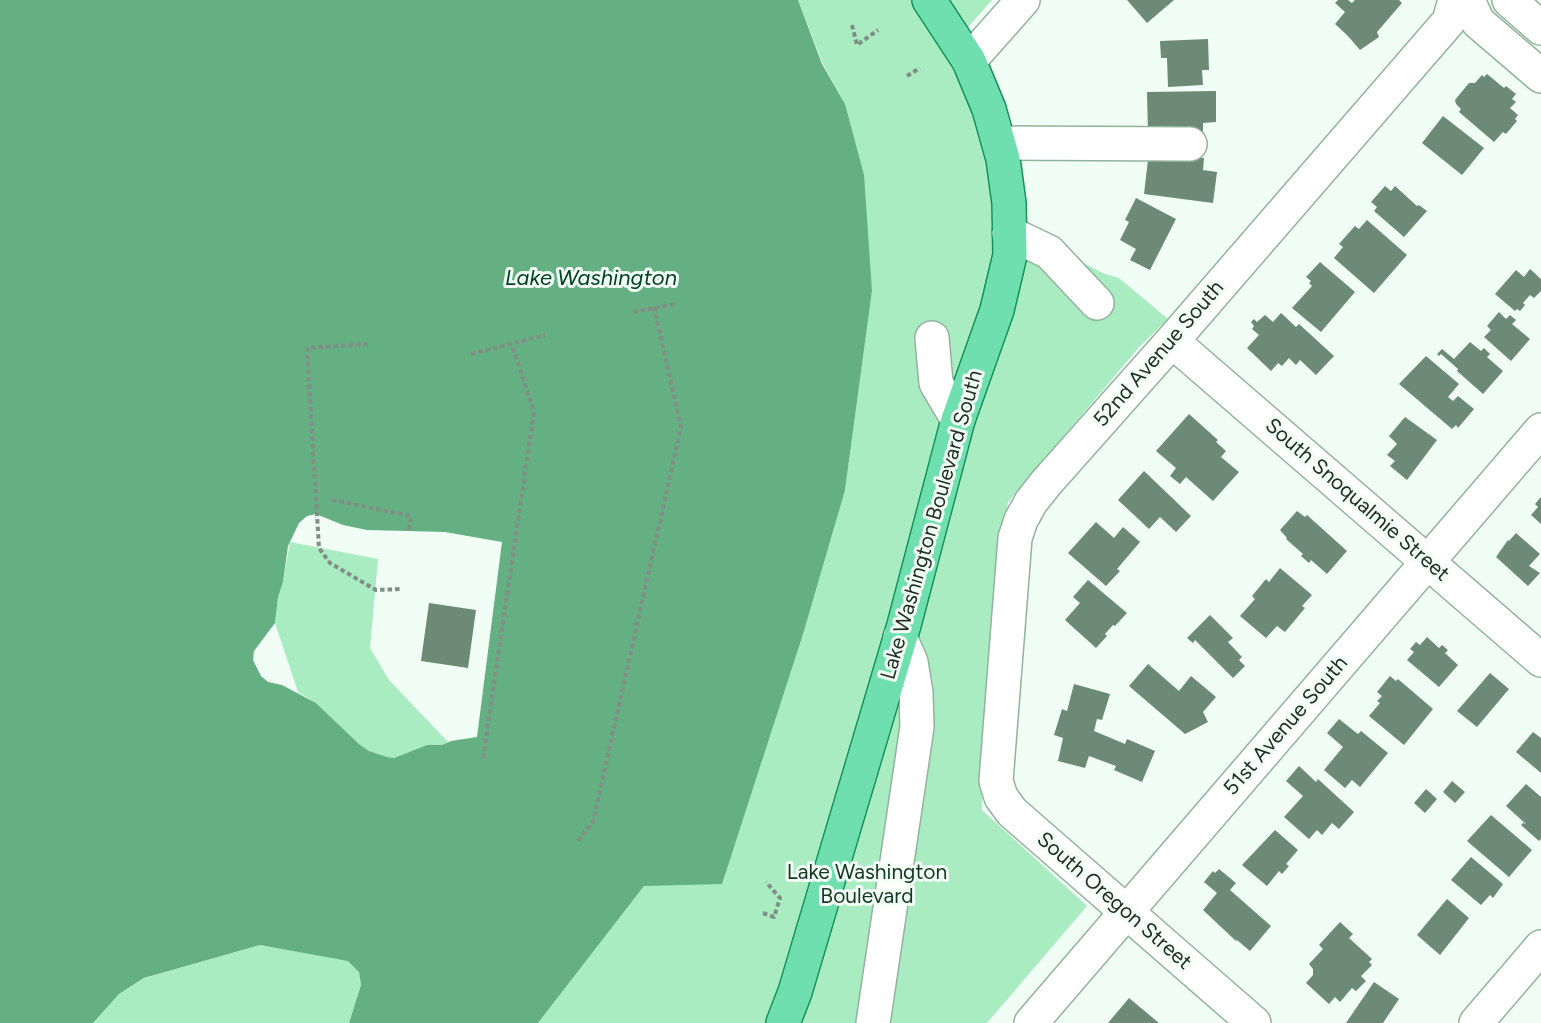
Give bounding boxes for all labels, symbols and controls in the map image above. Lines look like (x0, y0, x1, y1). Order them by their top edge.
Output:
water label: Lake Washington (505, 266, 677, 292)
street label: 52nd Avenue South (1089, 276, 1229, 432)
street label: Lake Washington Boulevard South (876, 367, 988, 683)
street label: South Snoqualmie Street (1260, 413, 1454, 587)
street label: 51st Avenue South (1219, 651, 1353, 801)
street label: South Oregon Street (1032, 827, 1196, 975)
park label: Lake Washington Boulevard (787, 860, 947, 910)

